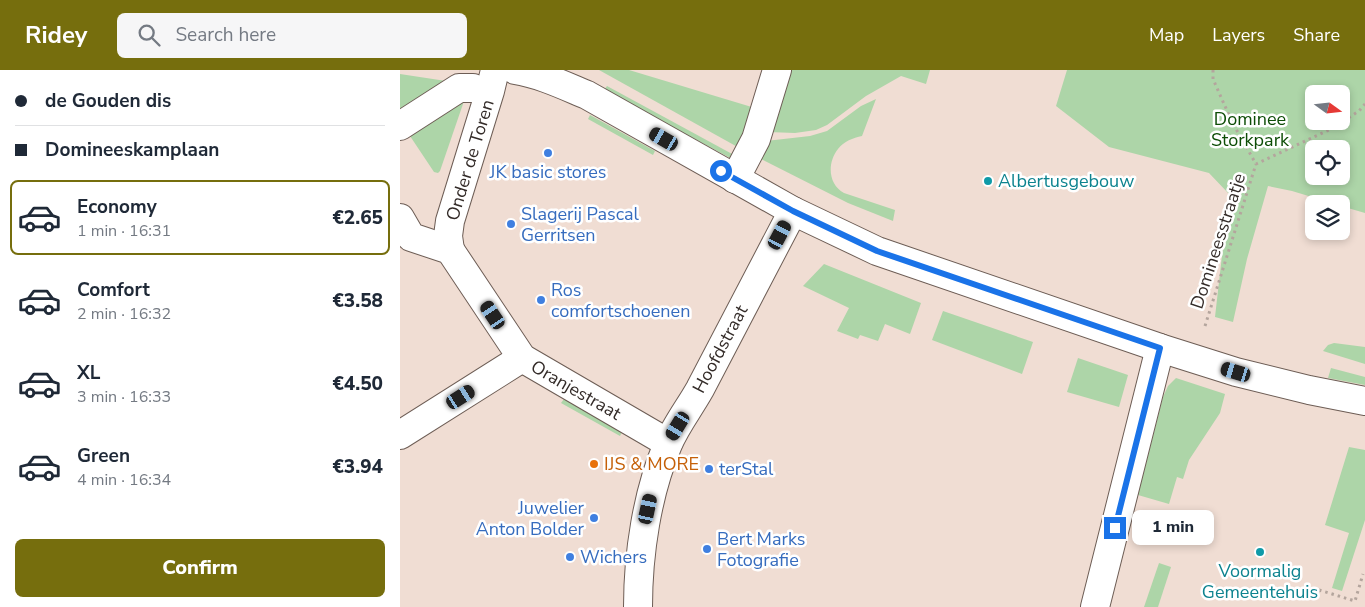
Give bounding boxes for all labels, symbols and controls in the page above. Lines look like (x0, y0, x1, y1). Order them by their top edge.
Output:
search box (117, 13, 467, 58)
text: Ridey (25, 19, 87, 51)
icon: search (135, 21, 163, 49)
text: Search here (175, 22, 276, 48)
text: Map (1149, 23, 1184, 47)
text: Layers (1212, 23, 1265, 47)
text: Share (1293, 23, 1340, 47)
north arrow (1305, 85, 1350, 130)
map controls (1305, 85, 1350, 240)
text: de Gouden dis (45, 88, 171, 114)
street label: Onder de Toren (440, 96, 500, 224)
park label: Dominee Storkpark (1211, 107, 1290, 152)
car (647, 125, 680, 153)
text: Domineeskamplaan (45, 137, 219, 163)
button: locate (1305, 140, 1350, 185)
marker: JK basic stores (542, 147, 554, 159)
place label: JK basic stores (489, 160, 606, 184)
route start (710, 160, 732, 182)
place label: Albertusgebouw (998, 169, 1134, 193)
street label: Domineesstraatje (1185, 170, 1251, 312)
marker: Albertusgebouw (982, 175, 994, 187)
text: Economy (77, 194, 157, 220)
icon: car (17, 195, 62, 240)
button: layers (1305, 195, 1350, 240)
place label: Slagerij Pascal Gerritsen (521, 202, 640, 247)
text: €2.65 (332, 205, 383, 231)
marker: Slagerij Pascal Gerritsen (505, 218, 517, 230)
car (766, 218, 793, 252)
text: 1 min · 16:31 (77, 220, 171, 242)
text: Comfort (77, 277, 150, 303)
icon: car (17, 278, 62, 323)
place label: Ros comfortschoenen (551, 278, 690, 323)
text: €3.58 (332, 288, 383, 314)
marker: Ros comfortschoenen (535, 294, 547, 306)
car (478, 298, 507, 332)
street label: Hoofdstraat (687, 300, 754, 397)
text: 2 min · 16:32 (77, 303, 171, 325)
street label: Oranjestraat (527, 355, 626, 426)
text: XL (77, 360, 100, 386)
car (1219, 360, 1252, 384)
icon: car (17, 361, 62, 406)
text: €4.50 (332, 371, 383, 397)
car (444, 383, 477, 411)
text: 3 min · 16:33 (77, 386, 171, 408)
car (663, 409, 692, 443)
text: Green (77, 443, 130, 469)
icon: car (17, 444, 62, 489)
place label: IJS & MORE (604, 452, 699, 476)
text: €3.94 (332, 454, 383, 480)
place label: terStal (719, 457, 774, 481)
marker: IJS & MORE (588, 458, 600, 470)
marker: terStal (703, 463, 715, 475)
text: 4 min · 16:34 (77, 469, 171, 491)
car (637, 493, 658, 525)
place label: Juwelier Anton Bolder (476, 496, 585, 541)
callout: 1 min (1132, 510, 1215, 546)
marker: Juwelier Anton Bolder (588, 512, 600, 524)
text: 1 min (1152, 516, 1194, 538)
route end (1104, 517, 1126, 539)
place label: Bert Marks Fotografie (717, 527, 805, 572)
button: Confirm (15, 539, 385, 597)
marker: Bert Marks Fotografie (701, 543, 713, 555)
place label: Wichers (580, 545, 647, 569)
marker: Voormalig Gemeentehuis (1254, 546, 1266, 558)
marker: Wichers (564, 551, 576, 563)
place label: Voormalig Gemeentehuis (1202, 559, 1318, 604)

